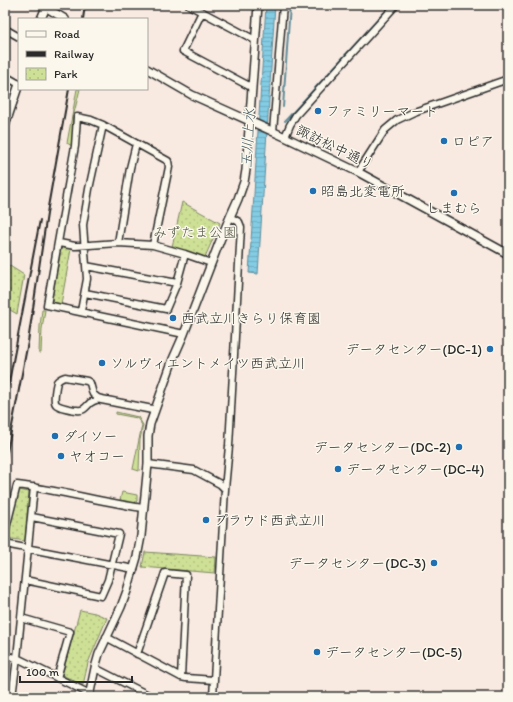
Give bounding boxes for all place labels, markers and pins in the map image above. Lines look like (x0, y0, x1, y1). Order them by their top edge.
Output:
place label: ファミリーマート (326, 103, 438, 120)
marker: ファミリーマート (313, 106, 323, 116)
place label: ロピア (452, 133, 494, 150)
marker: ロピア (439, 136, 449, 146)
place label: 昭島北変電所 (321, 183, 405, 200)
marker: 昭島北変電所 (308, 186, 318, 196)
marker: しまむら (449, 188, 459, 198)
place label: しまむら (426, 200, 482, 217)
place label: 西武立川きらり保育園 (181, 310, 321, 327)
marker: 西武立川きらり保育園 (168, 313, 178, 323)
place label: データセンター(DC-1) (346, 341, 482, 358)
marker: データセンター(DC-1) (485, 344, 495, 354)
place label: ソルヴィエントメイツ西武立川 (110, 355, 306, 372)
marker: ソルヴィエントメイツ西武立川 (97, 358, 107, 368)
place label: ダイソー (63, 428, 118, 445)
marker: ダイソー (50, 431, 60, 441)
place label: データセンター(DC-2) (314, 439, 451, 456)
marker: データセンター(DC-2) (454, 442, 464, 452)
place label: ヤオコー (69, 448, 125, 465)
marker: ヤオコー (56, 451, 66, 461)
place label: データセンター(DC-4) (346, 461, 484, 478)
marker: データセンター(DC-4) (333, 464, 343, 474)
place label: プラウド西武立川 (214, 512, 326, 529)
marker: プラウド西武立川 (201, 515, 211, 525)
place label: データセンター(DC-3) (288, 555, 426, 572)
marker: データセンター(DC-3) (429, 558, 439, 568)
place label: データセンター(DC-5) (325, 644, 462, 661)
marker: データセンター(DC-5) (312, 647, 322, 657)

